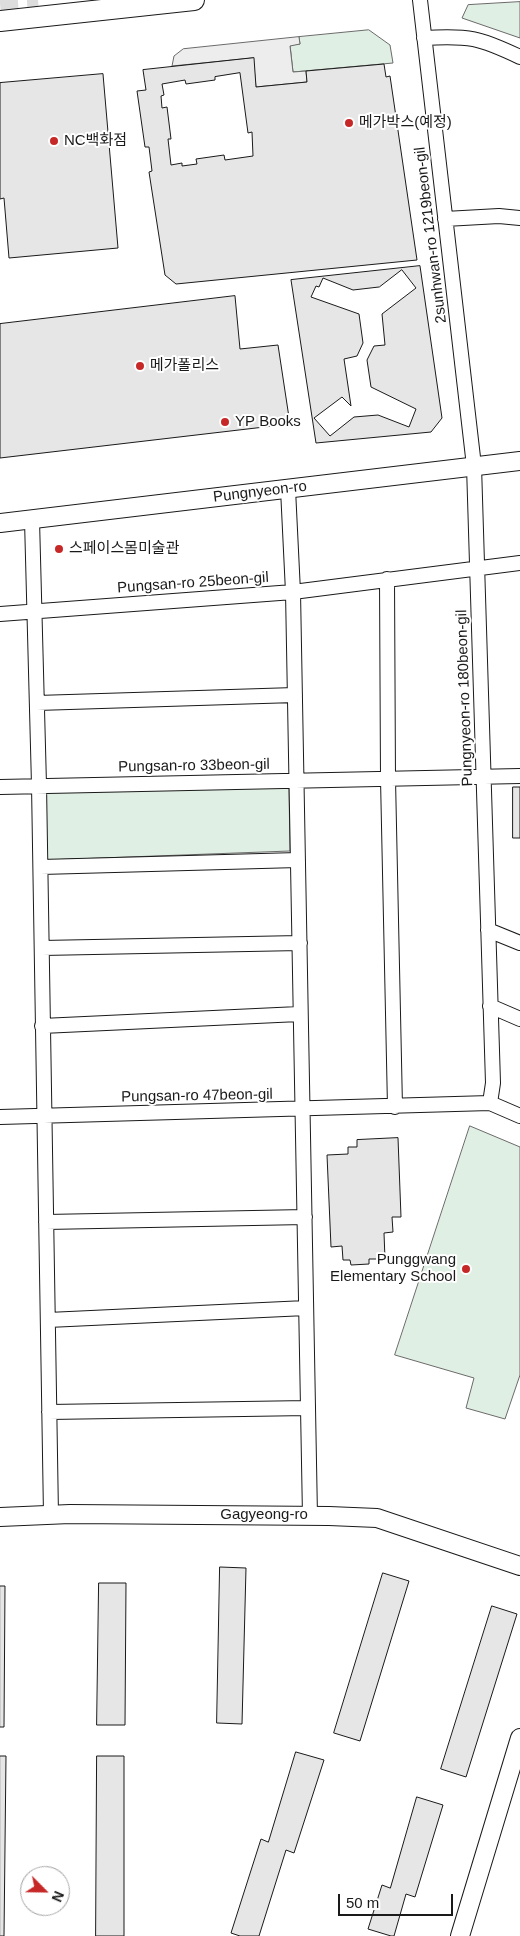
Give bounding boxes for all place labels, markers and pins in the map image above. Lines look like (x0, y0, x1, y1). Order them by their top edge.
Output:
place label: 메가박스(예정) (359, 114, 452, 132)
marker: 메가박스(예정) (343, 117, 355, 129)
place label: NC백화점 (64, 132, 127, 150)
marker: NC백화점 (48, 135, 60, 147)
place label: 메가폴리스 (150, 357, 219, 375)
marker: 메가폴리스 (134, 360, 146, 372)
place label: YP Books (235, 413, 301, 431)
marker: YP Books (219, 416, 231, 428)
place label: 스페이스몸미술관 (69, 540, 179, 558)
marker: 스페이스몸미술관 (53, 543, 65, 555)
place label: Punggwang Elementary School (330, 1251, 456, 1286)
marker: Punggwang Elementary School (460, 1263, 472, 1275)

